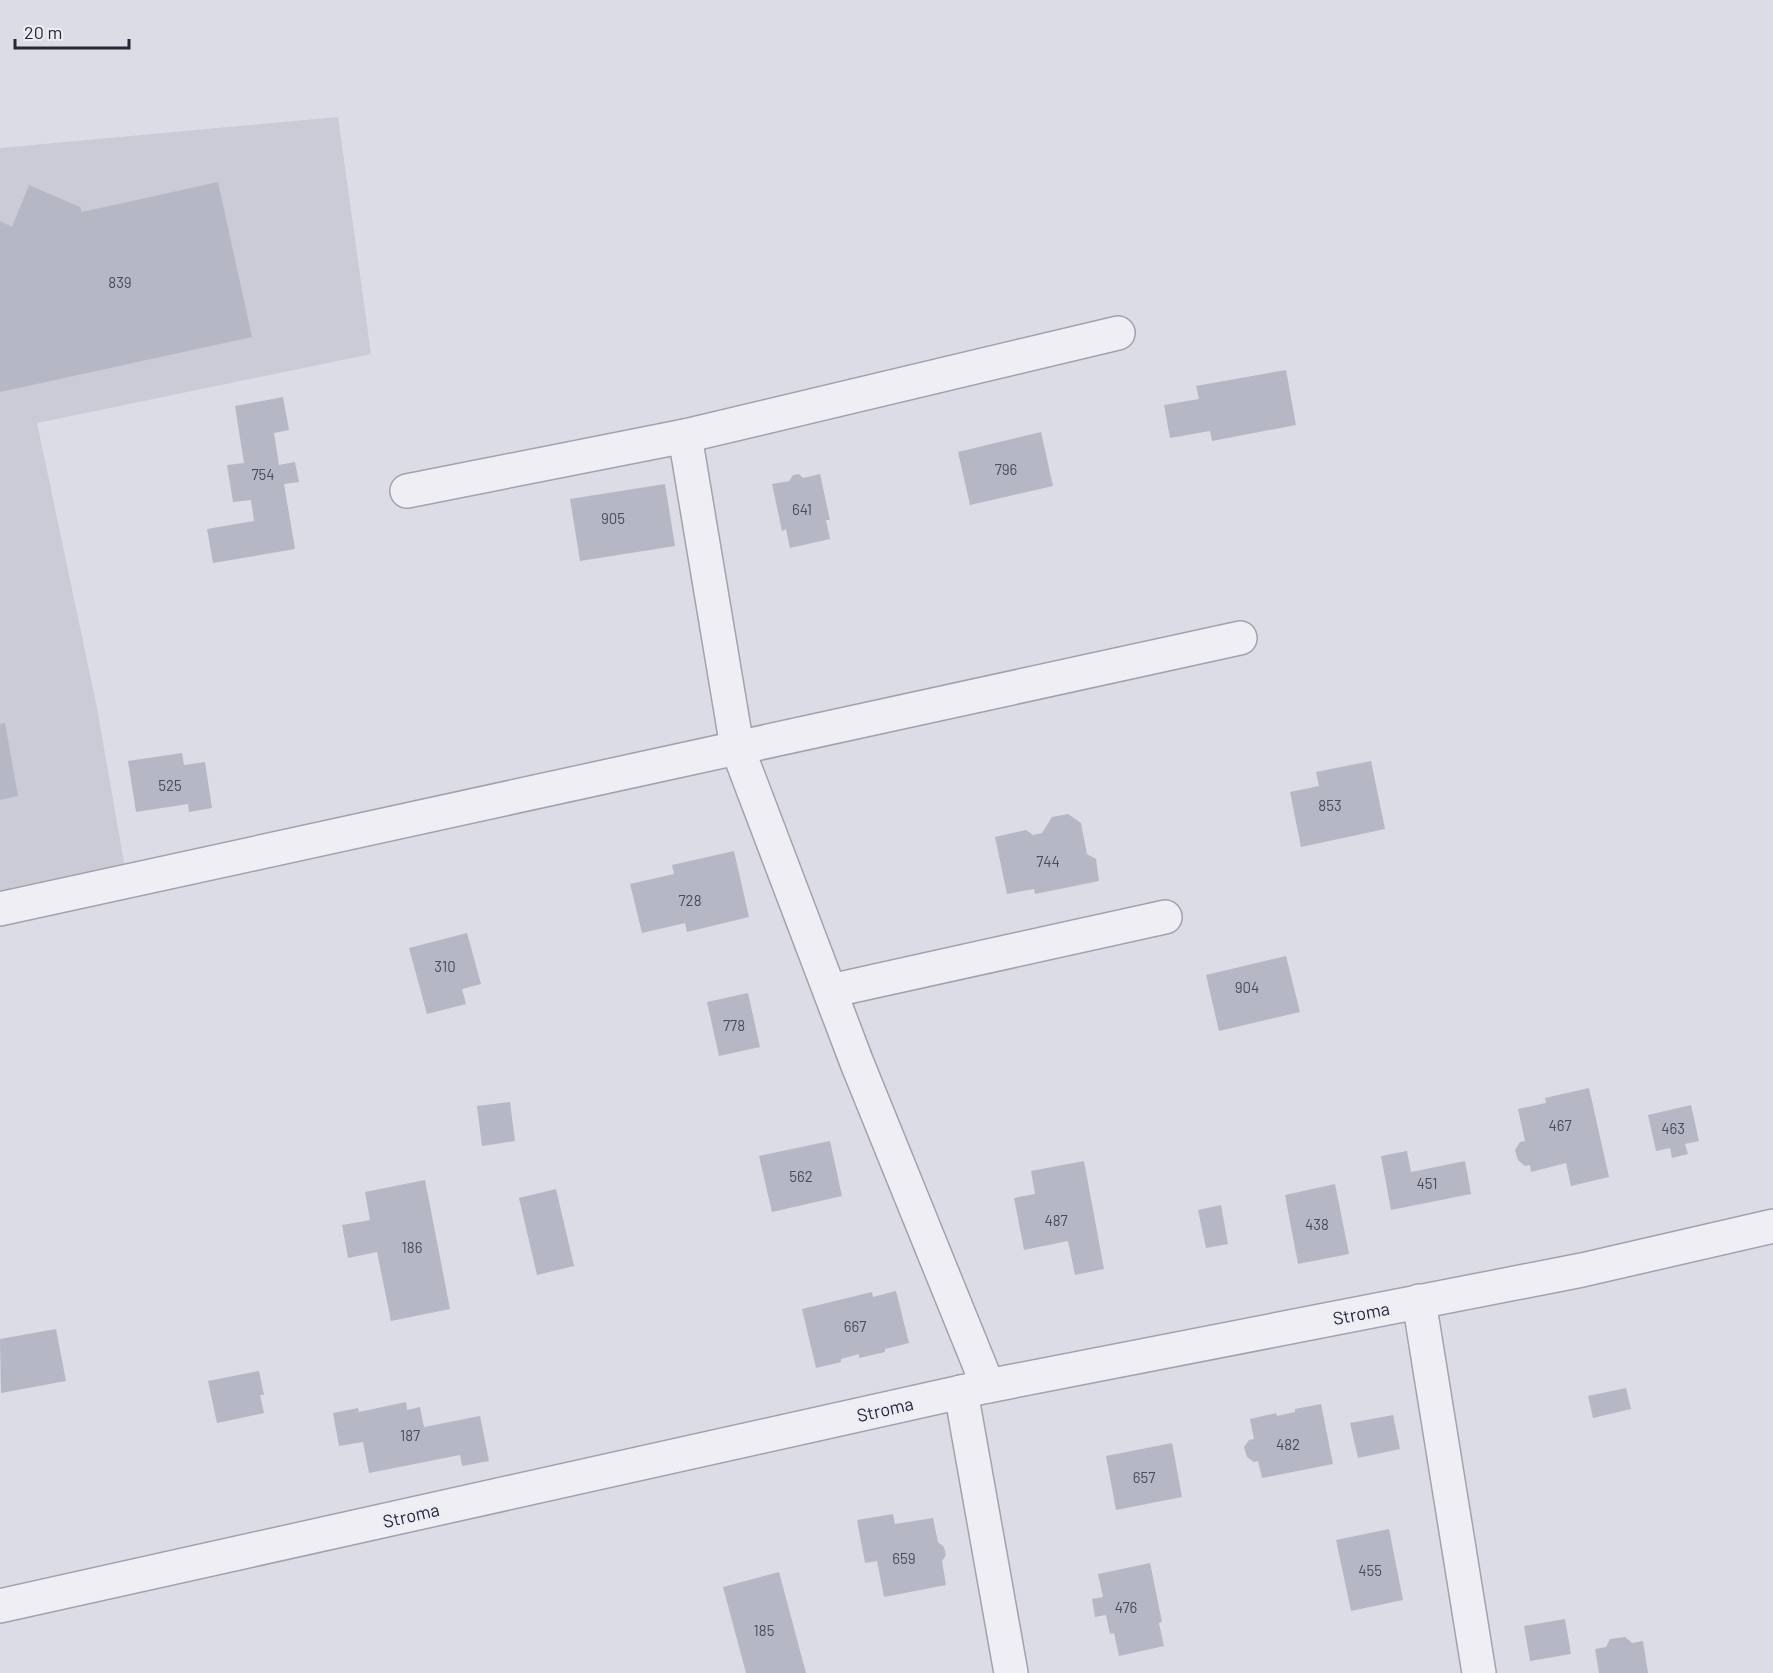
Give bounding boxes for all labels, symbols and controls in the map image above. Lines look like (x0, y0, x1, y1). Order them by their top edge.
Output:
scale bar (15, 12, 129, 50)
text: 20 m (24, 21, 62, 43)
house number: 839 (108, 273, 132, 291)
house number: 796 (995, 460, 1017, 478)
house number: 754 (251, 465, 275, 483)
house number: 641 (792, 500, 812, 518)
house number: 905 (601, 509, 625, 527)
house number: 525 (158, 776, 182, 794)
house number: 853 (1318, 796, 1342, 814)
house number: 744 (1036, 852, 1060, 870)
house number: 728 (679, 891, 701, 909)
house number: 310 (434, 957, 456, 975)
house number: 904 (1235, 978, 1259, 996)
house number: 778 (723, 1016, 745, 1034)
house number: 467 (1548, 1116, 1572, 1134)
house number: 463 (1661, 1119, 1685, 1137)
house number: 562 (789, 1167, 813, 1185)
house number: 451 (1417, 1174, 1437, 1192)
house number: 487 (1044, 1211, 1068, 1229)
house number: 438 (1305, 1215, 1329, 1233)
house number: 186 (402, 1238, 422, 1256)
street label: Stroma (1331, 1297, 1391, 1329)
house number: 667 (844, 1317, 866, 1335)
street label: Stroma (855, 1392, 915, 1426)
house number: 187 (400, 1426, 420, 1444)
house number: 482 (1276, 1435, 1300, 1453)
house number: 657 (1133, 1468, 1155, 1486)
street label: Stroma (381, 1498, 441, 1532)
house number: 659 (892, 1549, 916, 1567)
house number: 455 (1358, 1561, 1382, 1579)
house number: 476 (1115, 1598, 1137, 1616)
house number: 185 (754, 1621, 774, 1639)

